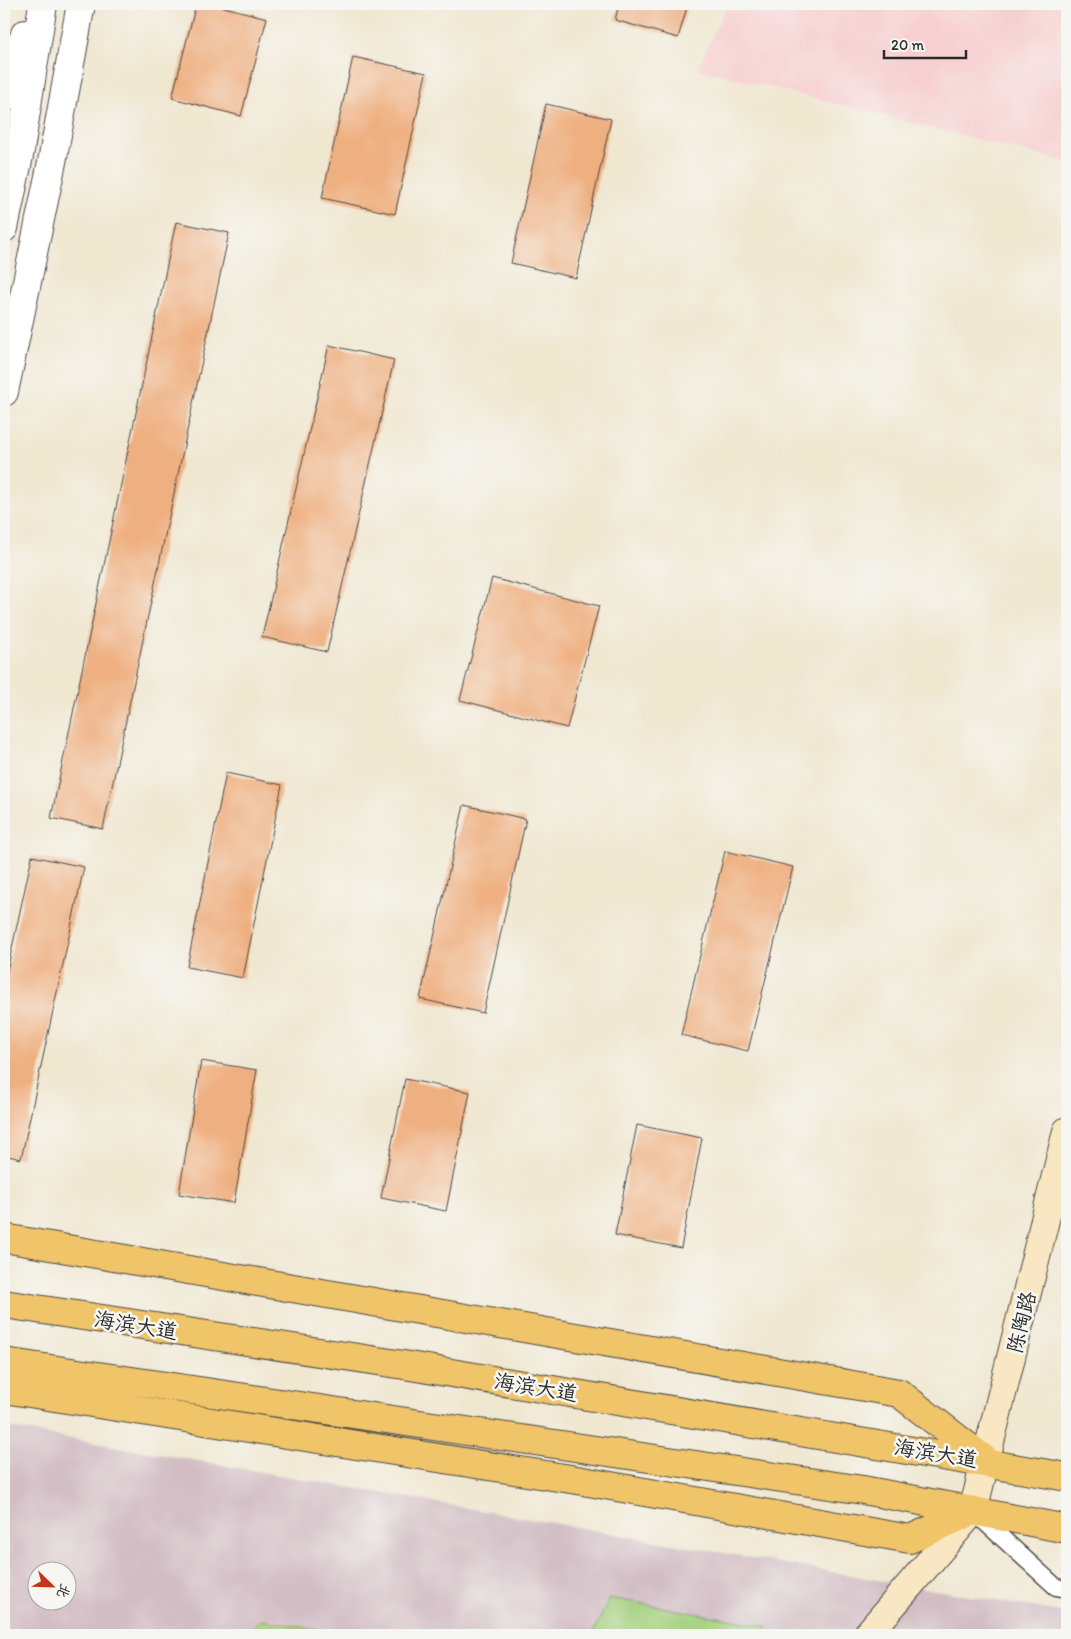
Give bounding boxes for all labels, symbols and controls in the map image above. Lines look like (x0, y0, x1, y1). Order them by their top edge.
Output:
scale bar (884, 28, 966, 60)
text: 20 m (891, 36, 925, 54)
street label: 陈陶路 (1001, 1288, 1041, 1356)
street label: 海滨大道 (93, 1306, 179, 1344)
street label: 海滨大道 (493, 1368, 579, 1406)
street label: 海滨大道 (893, 1434, 979, 1472)
north arrow (28, 1562, 78, 1612)
text: 北 (53, 1581, 74, 1601)

